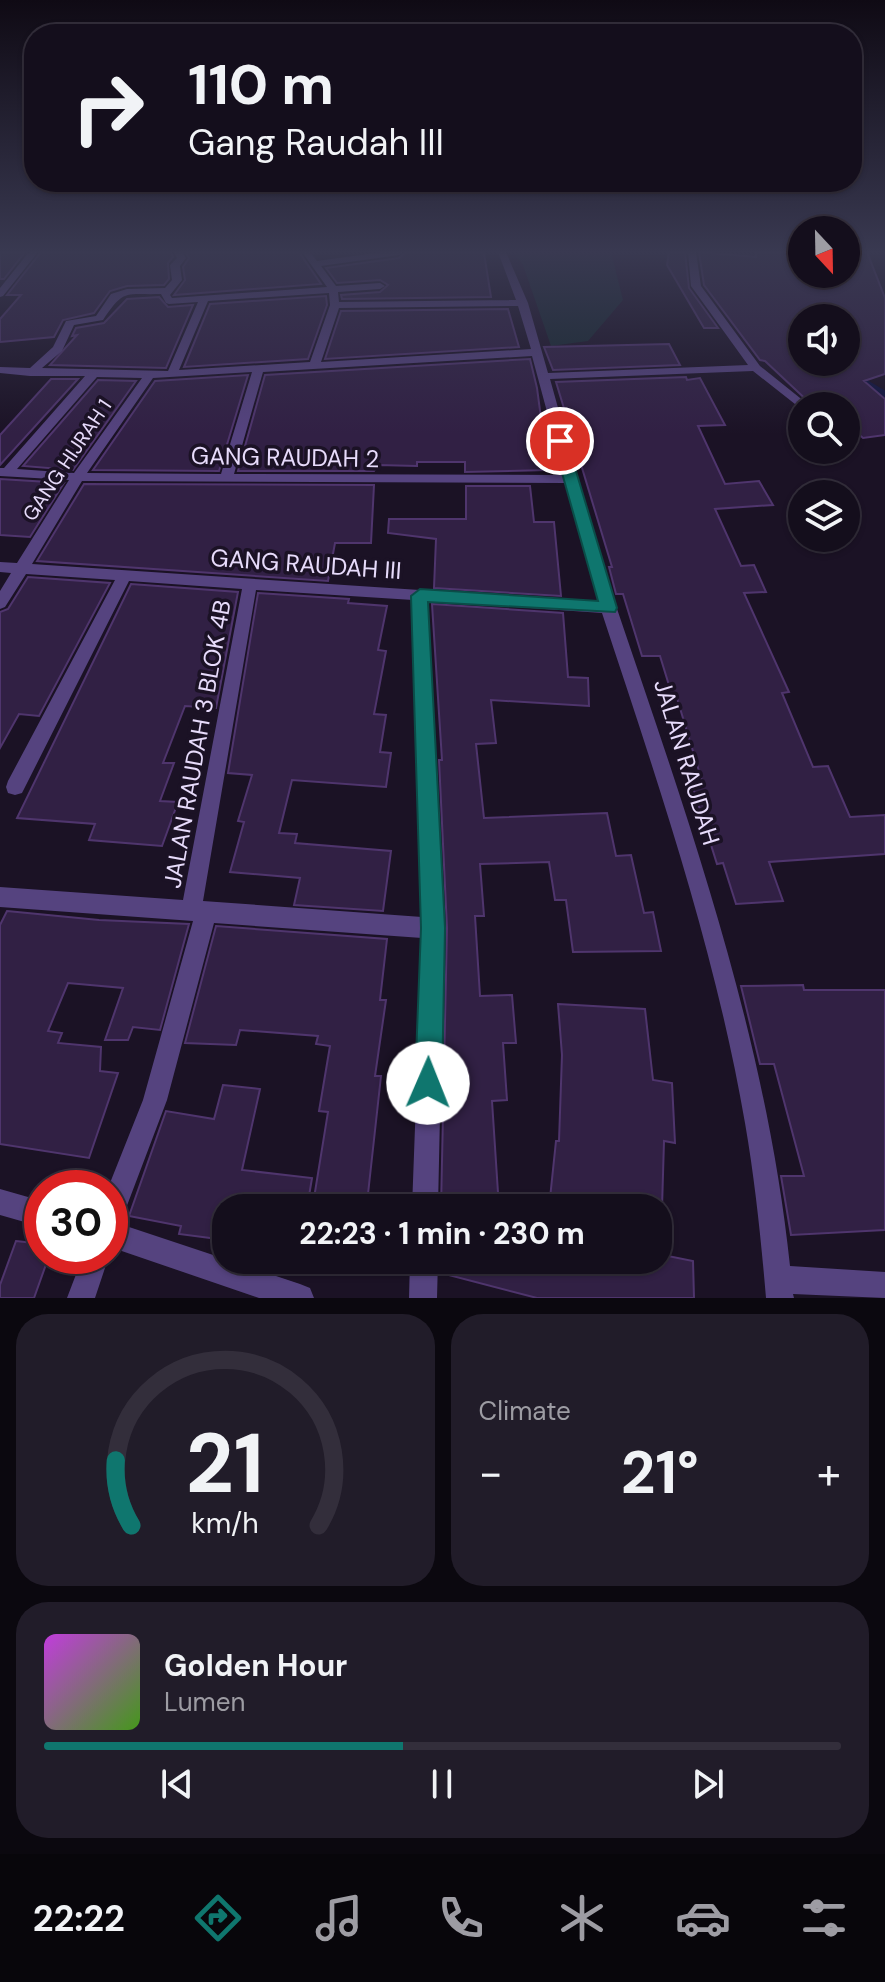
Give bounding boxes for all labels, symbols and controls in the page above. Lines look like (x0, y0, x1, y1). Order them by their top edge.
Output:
text: 110 m (188, 48, 334, 121)
icon: right (56, 56, 160, 160)
text: Gang Raudah III (188, 119, 444, 166)
north arrow (788, 216, 860, 288)
map controls (788, 216, 860, 552)
button: sound (788, 304, 860, 376)
button: search (788, 392, 860, 464)
street label: GANG HIJRAH 1 (17, 394, 117, 526)
pin (526, 407, 594, 475)
icon: arrive (538, 419, 582, 463)
street label: GANG RAUDAH 2 (191, 440, 379, 474)
button: layers (788, 480, 860, 552)
street label: GANG RAUDAH III (209, 542, 403, 586)
street label: JALAN RAUDAH 3 BLOK 4B (156, 597, 238, 891)
street label: JALAN RAUDAH (647, 675, 727, 849)
position arrow (386, 1041, 470, 1125)
speed limit sign: 30 (24, 1170, 128, 1274)
text: 22:23 · 1 min · 230 m (299, 1214, 585, 1253)
text: Climate (479, 1394, 571, 1428)
text: 21 (186, 1409, 264, 1518)
text: 21° (621, 1433, 699, 1512)
text: − (479, 1444, 503, 1502)
text: + (817, 1444, 841, 1502)
text: km/h (191, 1505, 259, 1542)
text: Golden Hour (164, 1646, 347, 1685)
text: Lumen (164, 1685, 245, 1719)
icon: previous (155, 1762, 199, 1806)
icon: pause (420, 1762, 464, 1806)
icon: next (686, 1762, 730, 1806)
icon: directions (190, 1890, 246, 1946)
icon: music (311, 1890, 367, 1946)
icon: phone (433, 1890, 489, 1946)
icon: climate (554, 1890, 610, 1946)
icon: car (675, 1890, 731, 1946)
icon: filters (796, 1890, 852, 1946)
text: 22:22 (33, 1895, 125, 1942)

